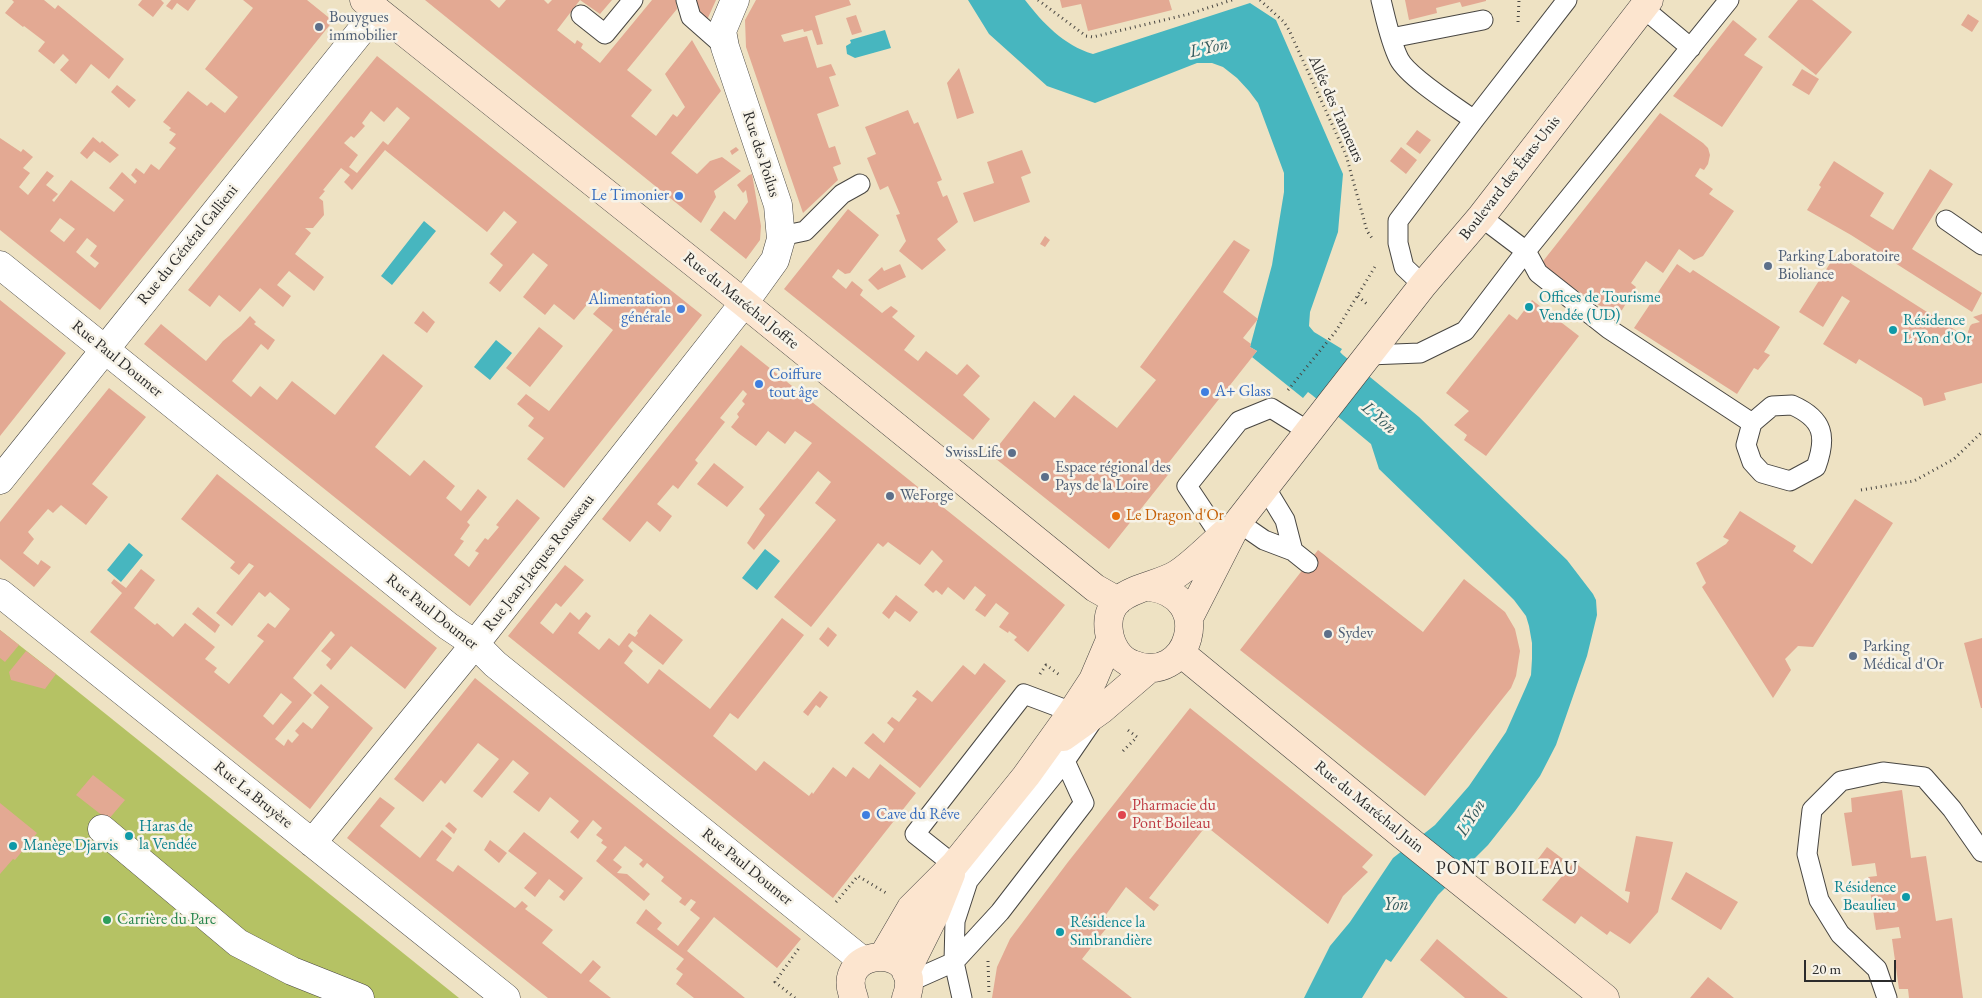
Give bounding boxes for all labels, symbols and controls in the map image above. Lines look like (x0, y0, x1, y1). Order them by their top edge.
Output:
place label: Bouygues immobilier (329, 8, 397, 46)
marker: Bouygues immobilier (313, 21, 325, 33)
water label: L'Yon (1187, 33, 1231, 63)
street label: Allée des Tanneurs (1304, 53, 1368, 165)
street label: Rue des Poilus (738, 109, 784, 199)
street label: Boulevard des États-Unis (1456, 112, 1564, 244)
street label: Rue du Général Gallieni (134, 181, 242, 309)
place label: Le Timonier (591, 186, 669, 206)
marker: Le Timonier (673, 190, 685, 202)
place label: Parking Laboratoire Bioliance (1778, 247, 1900, 285)
street label: Rue du Maréchal Joffre (679, 248, 803, 354)
marker: Parking Laboratoire Bioliance (1762, 260, 1774, 272)
place label: Offices de Tourisme Vendée (UD) (1539, 288, 1660, 326)
place label: Alimentation générale (588, 290, 671, 328)
marker: Offices de Tourisme Vendée (UD) (1523, 301, 1535, 313)
marker: Alimentation générale (675, 303, 687, 315)
place label: Résidence L'Yon d'Or (1903, 311, 1972, 349)
street label: Rue Paul Doumer (68, 316, 166, 402)
marker: Résidence L'Yon d'Or (1887, 324, 1899, 336)
place label: Coiffure tout âge (769, 365, 821, 403)
marker: Coiffure tout âge (753, 378, 765, 390)
place label: A+ Glass (1215, 382, 1271, 402)
marker: A+ Glass (1199, 386, 1211, 398)
water label: L'Yon (1357, 397, 1401, 439)
place label: SwissLife (945, 443, 1002, 463)
marker: SwissLife (1006, 447, 1018, 459)
place label: Espace régional des Pays de la Loire (1055, 458, 1171, 496)
marker: Espace régional des Pays de la Loire (1039, 471, 1051, 483)
place label: WeForge (900, 486, 953, 506)
marker: WeForge (884, 490, 896, 502)
street label: Rue Jean-Jacques Rousseau (479, 491, 599, 635)
place label: Le Dragon d'Or (1126, 506, 1224, 526)
marker: Le Dragon d'Or (1110, 510, 1122, 522)
street label: Rue Paul Doumer (382, 570, 482, 654)
place label: Sydev (1338, 624, 1373, 644)
marker: Sydev (1322, 628, 1334, 640)
place label: Parking Médical d'Or (1863, 637, 1944, 675)
marker: Parking Médical d'Or (1847, 650, 1859, 662)
street label: Rue La Bruyère (210, 757, 296, 833)
street label: Rue du Maréchal Juin (1310, 757, 1428, 857)
water label: L'Yon (1451, 795, 1491, 841)
place label: Pharmacie du Pont Boileau (1132, 796, 1216, 834)
place label: Cave du Rêve (876, 805, 960, 825)
marker: Cave du Rêve (860, 809, 872, 821)
marker: Pharmacie du Pont Boileau (1116, 809, 1128, 821)
place label: Haras de la Vendée (139, 817, 197, 855)
street label: Rue Paul Doumer (698, 824, 796, 910)
marker: Haras de la Vendée (123, 830, 135, 842)
place label: Manège Djarvis (23, 836, 118, 856)
marker: Manège Djarvis (7, 840, 19, 852)
district label: PONT BOILEAU (1434, 858, 1580, 880)
place label: Résidence Beaulieu (1834, 878, 1896, 916)
marker: Résidence Beaulieu (1900, 891, 1912, 903)
water label: Yon (1383, 894, 1409, 916)
place label: Carrière du Parc (117, 910, 216, 930)
place label: Résidence la Simbrandière (1070, 913, 1152, 951)
marker: Carrière du Parc (101, 914, 113, 926)
marker: Résidence la Simbrandière (1054, 926, 1066, 938)
scale bar (1807, 950, 1900, 982)
text: 20 m (1812, 959, 1841, 978)

